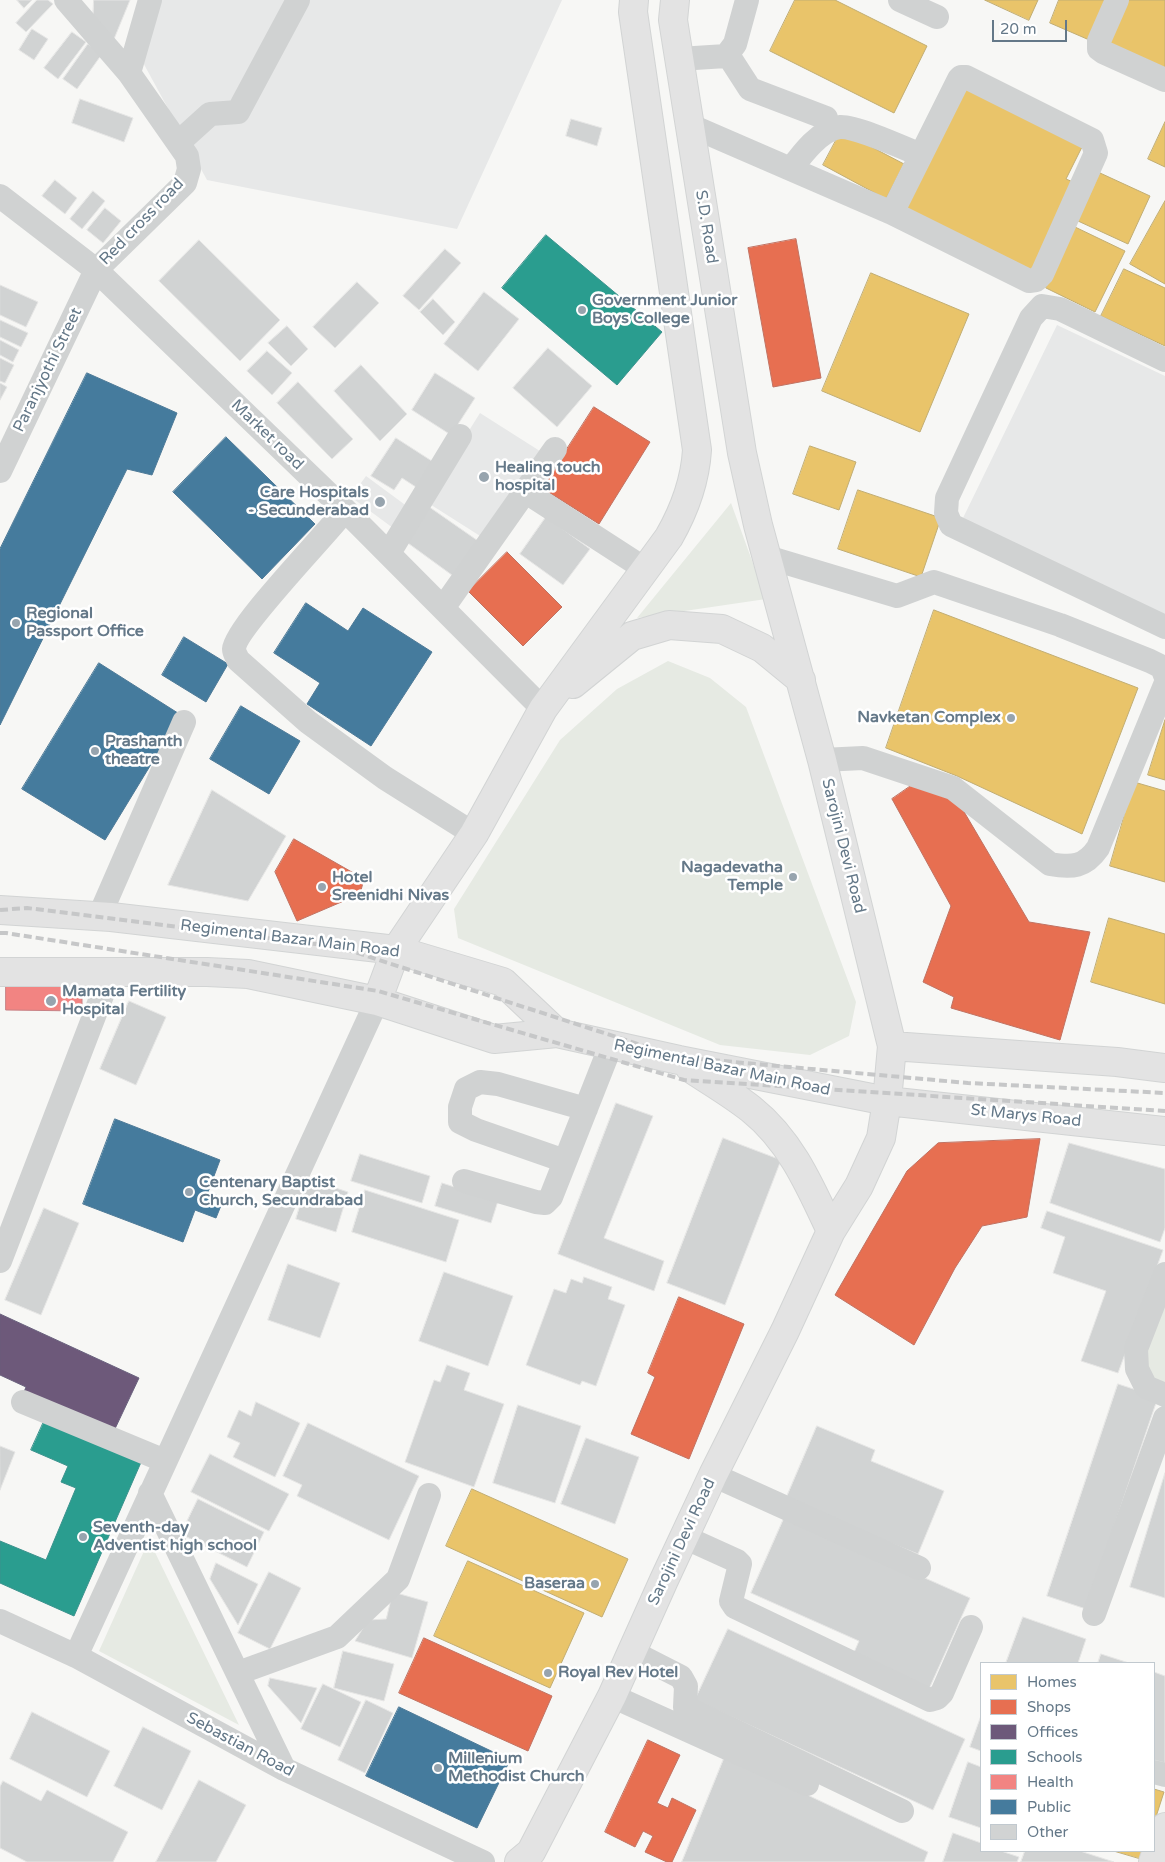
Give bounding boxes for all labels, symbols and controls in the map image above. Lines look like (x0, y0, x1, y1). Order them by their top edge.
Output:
scale bar (995, 10, 1070, 42)
text: 20 m (1000, 20, 1037, 38)
street label: Red cross road (96, 175, 188, 269)
street label: S.D. Road (691, 189, 721, 265)
place label: Government Junior Boys College (592, 291, 737, 329)
marker: Government Junior Boys College (576, 304, 588, 316)
street label: Paranjyothi Street (10, 305, 86, 435)
street label: Market road (227, 396, 307, 474)
place label: Healing touch hospital (495, 458, 601, 496)
marker: Healing touch hospital (477, 470, 491, 484)
place label: Care Hospitals - Secunderabad (248, 483, 369, 521)
marker: Care Hospitals - Secunderabad (373, 495, 387, 509)
place label: Regional Passport Office (26, 604, 144, 642)
marker: Regional Passport Office (10, 617, 22, 629)
place label: Navketan Complex (857, 708, 1001, 728)
marker: Navketan Complex (1005, 712, 1017, 724)
place label: Prashanth theatre (105, 732, 183, 770)
marker: Prashanth theatre (89, 745, 101, 757)
street label: Sarojini Devi Road (817, 777, 869, 915)
place label: Nagadevatha Temple (681, 858, 783, 896)
place label: Hotel Sreenidhi Nivas (332, 868, 449, 906)
marker: Nagadevatha Temple (787, 871, 799, 883)
marker: Hotel Sreenidhi Nivas (316, 881, 328, 893)
street label: Regimental Bazar Main Road (179, 916, 401, 962)
place label: Mamata Fertility Hospital (62, 982, 186, 1020)
marker: Mamata Fertility Hospital (44, 994, 58, 1008)
street label: Regimental Bazar Main Road (612, 1036, 832, 1100)
street label: St Marys Road (970, 1101, 1082, 1131)
place label: Centenary Baptist Church, Secundrabad (199, 1173, 363, 1211)
marker: Centenary Baptist Church, Secundrabad (183, 1186, 195, 1198)
street label: Sarojini Devi Road (644, 1475, 720, 1609)
place label: Seventh-day Adventist high school (93, 1518, 257, 1556)
marker: Seventh-day Adventist high school (77, 1531, 89, 1543)
place label: Baseraa (524, 1574, 585, 1594)
marker: Baseraa (589, 1578, 601, 1590)
legend (980, 1662, 1155, 1852)
place label: Royal Rev Hotel (558, 1663, 678, 1683)
marker: Royal Rev Hotel (542, 1667, 554, 1679)
text: Homes (1027, 1673, 1077, 1691)
text: Shops (1027, 1698, 1071, 1716)
street label: Sebastian Road (183, 1709, 297, 1781)
text: Offices (1027, 1723, 1078, 1741)
text: Schools (1027, 1748, 1083, 1766)
place label: Millenium Methodist Church (448, 1749, 585, 1787)
marker: Millenium Methodist Church (432, 1762, 444, 1774)
text: Health (1027, 1773, 1074, 1791)
text: Public (1027, 1798, 1071, 1816)
text: Other (1027, 1823, 1068, 1841)

